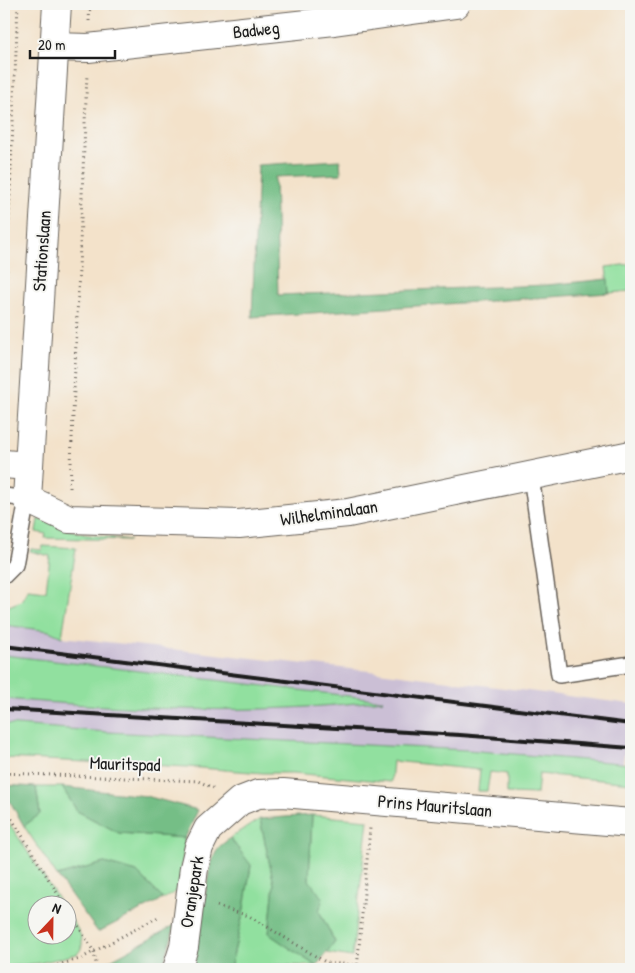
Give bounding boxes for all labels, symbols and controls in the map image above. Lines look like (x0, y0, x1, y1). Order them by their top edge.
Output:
street label: Badweg (231, 15, 280, 44)
scale bar (30, 28, 115, 60)
text: 20 m (38, 34, 65, 55)
street label: Stationslaan (26, 210, 57, 292)
street label: Wilhelminalaan (279, 493, 379, 532)
street label: Mauritspad (89, 750, 161, 777)
street label: Prins Mauritslaan (377, 788, 493, 823)
street label: Oranjepark (173, 854, 210, 930)
north arrow (28, 896, 78, 946)
text: N (50, 897, 65, 918)

